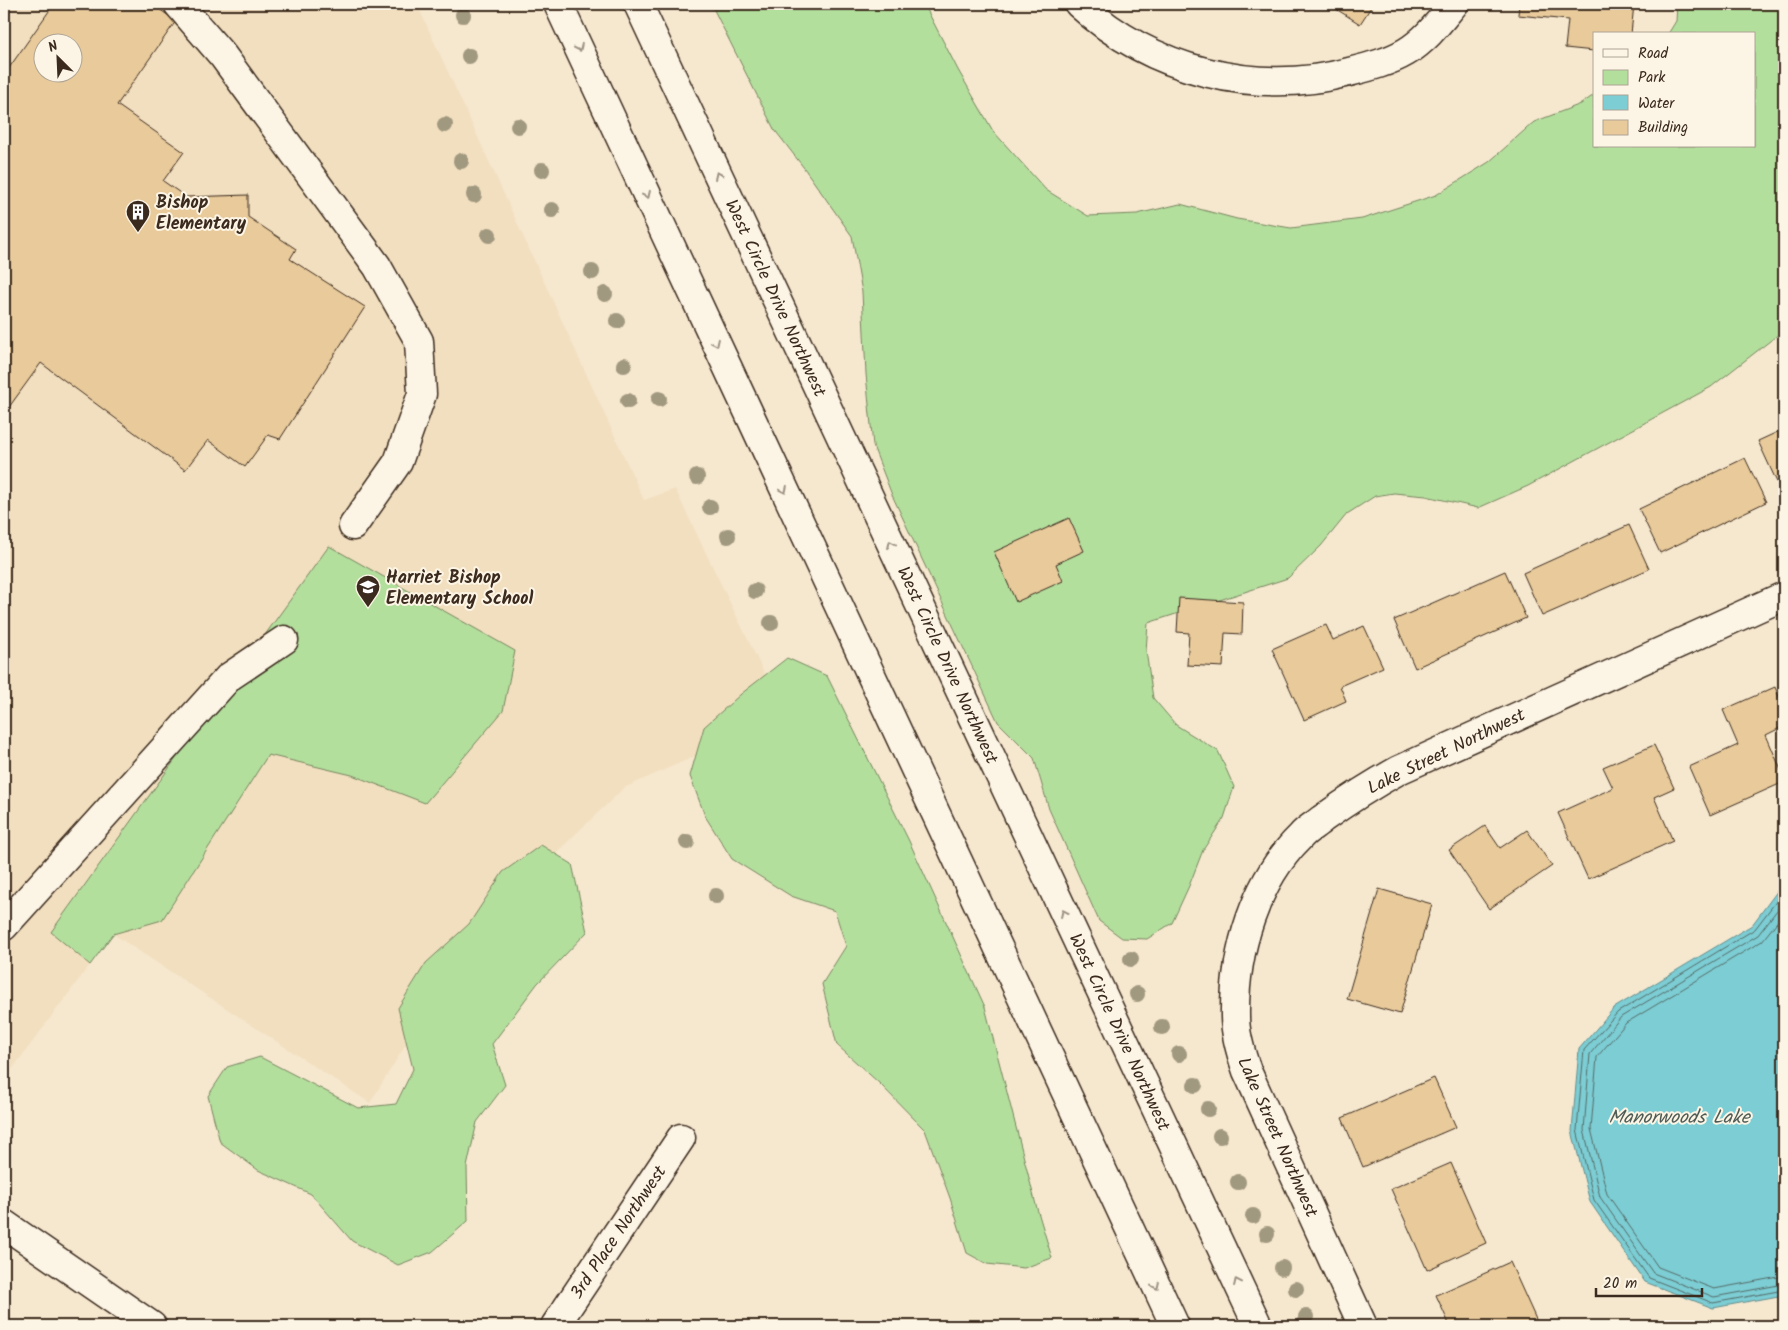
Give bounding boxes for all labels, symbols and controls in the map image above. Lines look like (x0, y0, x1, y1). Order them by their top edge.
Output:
north arrow (32, 32, 82, 82)
legend (1593, 32, 1756, 148)
text: N (45, 35, 62, 59)
text: Road (1638, 42, 1669, 66)
one-way arrow (572, 43, 583, 52)
text: Park (1638, 66, 1666, 90)
text: Water (1638, 92, 1675, 116)
text: Building (1638, 116, 1688, 140)
one-way arrow (714, 171, 724, 180)
place label: Bishop Elementary (156, 189, 247, 239)
one-way arrow (641, 190, 651, 199)
street label: West Circle Drive Northwest (716, 195, 834, 403)
building icon: Bishop Elementary (125, 199, 151, 233)
one-way arrow (709, 338, 720, 347)
one-way arrow (778, 485, 788, 494)
one-way arrow (887, 540, 897, 549)
street label: West Circle Drive Northwest (888, 562, 1006, 770)
place label: Harriet Bishop Elementary School (386, 564, 533, 614)
school or university icon: Harriet Bishop Elementary School (355, 574, 381, 608)
street label: Lake Street Northwest (1363, 701, 1532, 803)
one-way arrow (1060, 909, 1071, 918)
street label: West Circle Drive Northwest (1060, 929, 1178, 1137)
street label: Lake Street Northwest (1228, 1053, 1325, 1223)
water label: Manorwoods Lake (1609, 1103, 1752, 1133)
street label: 3rd Place Northwest (564, 1159, 675, 1306)
scale bar (1596, 1265, 1702, 1297)
text: 20 m (1603, 1272, 1637, 1296)
one-way arrow (1233, 1278, 1244, 1287)
one-way arrow (1150, 1281, 1161, 1290)

